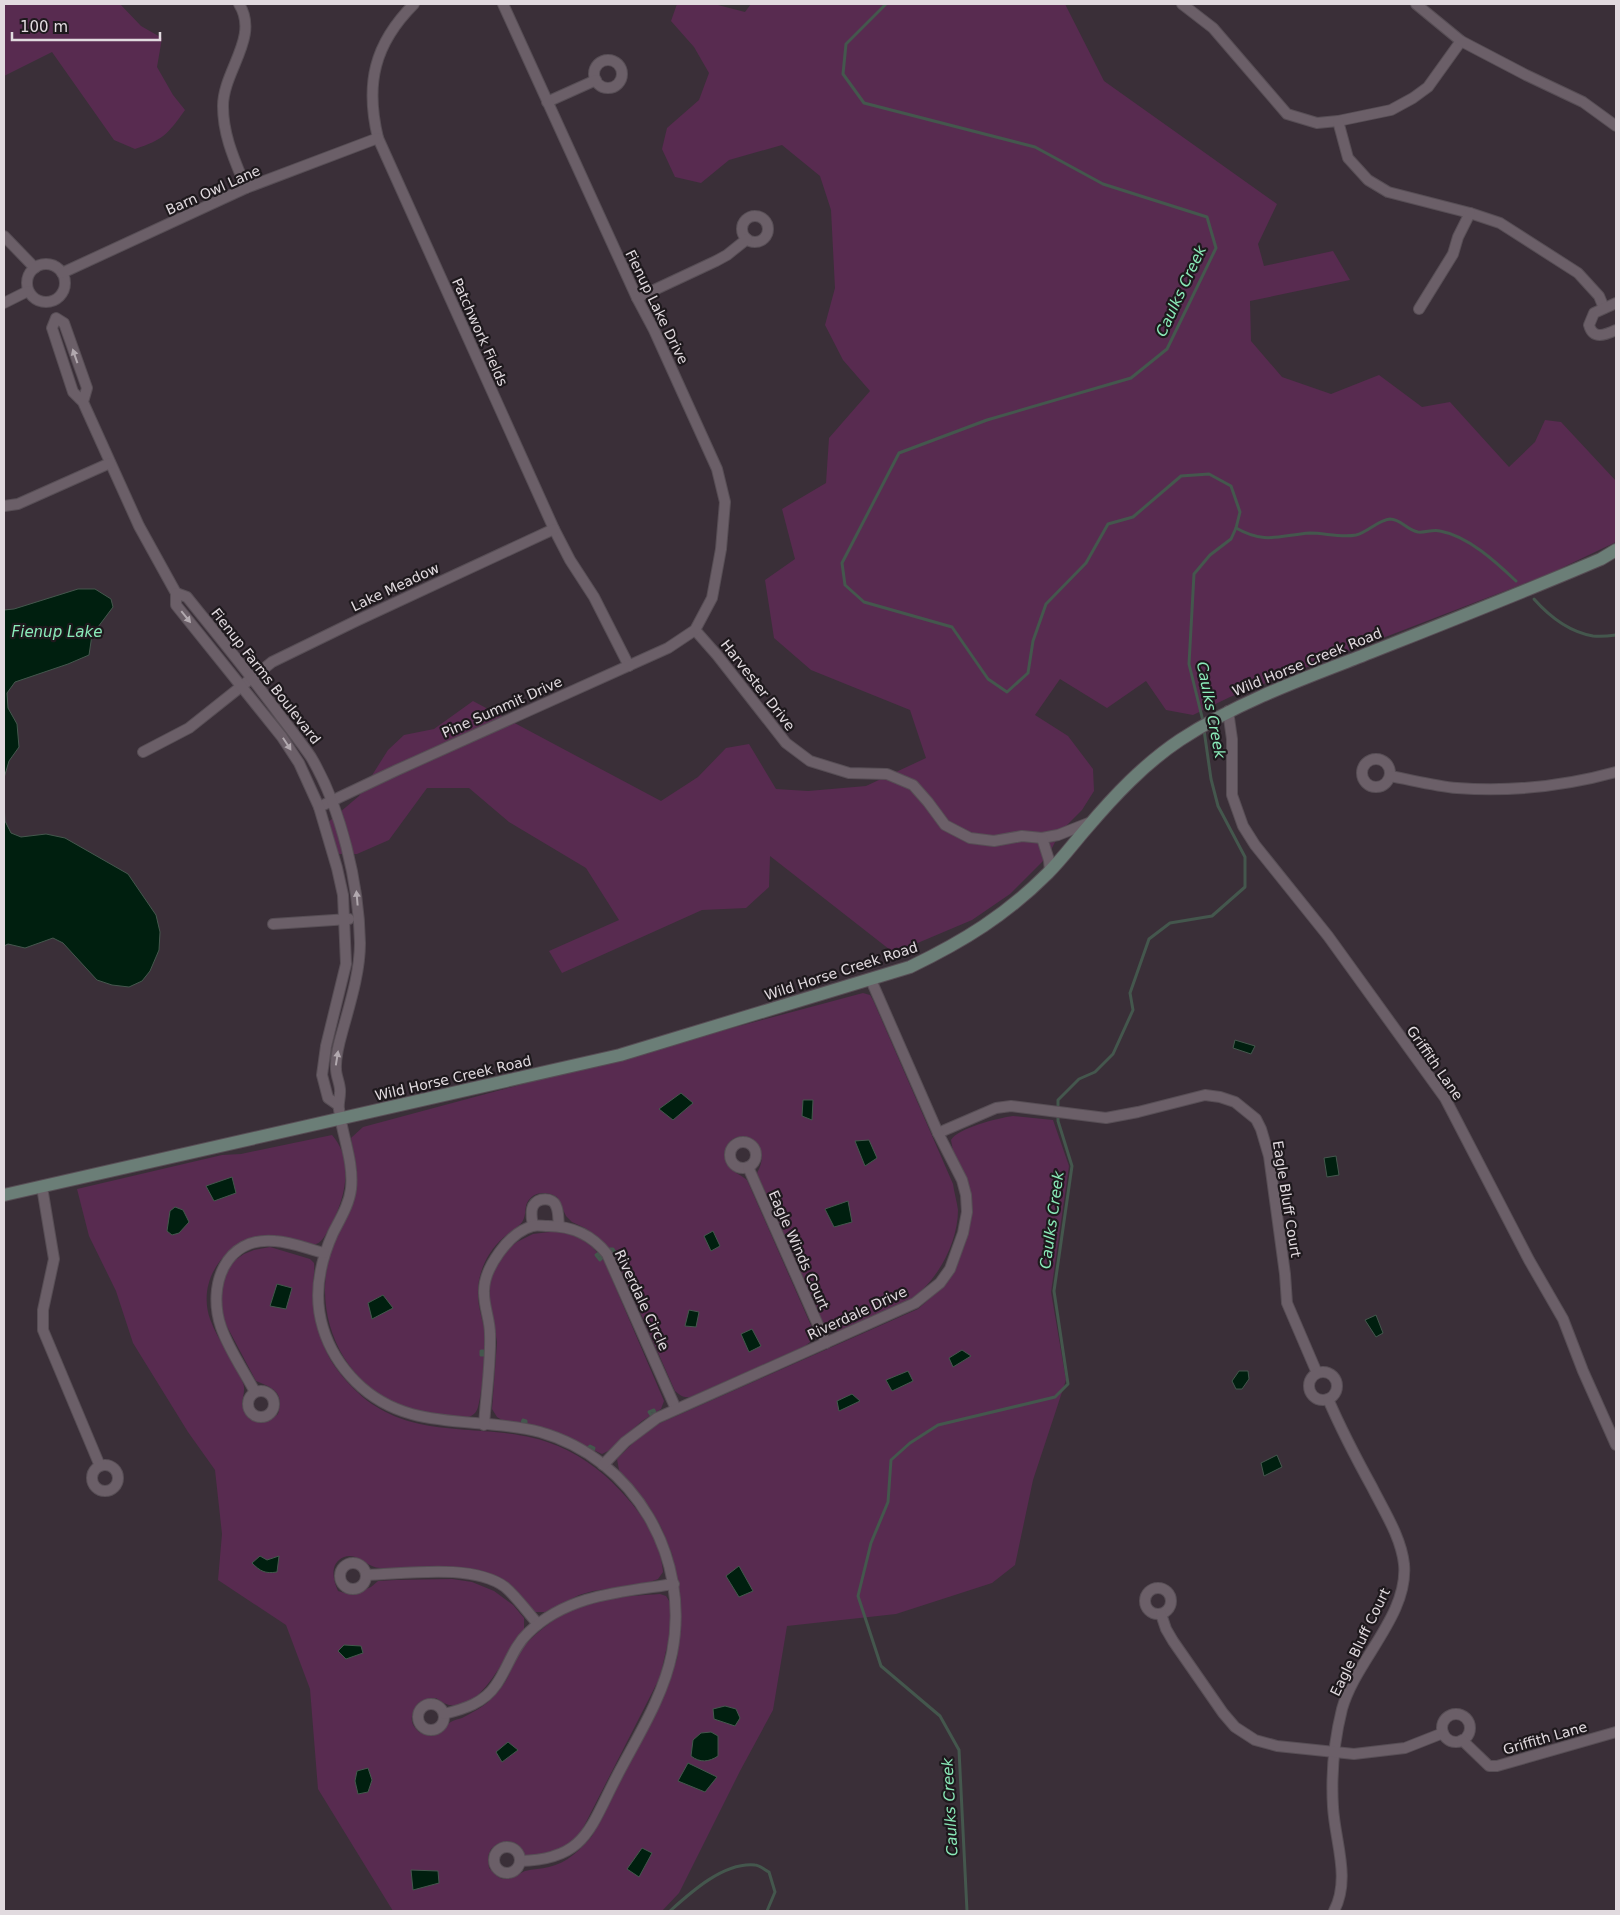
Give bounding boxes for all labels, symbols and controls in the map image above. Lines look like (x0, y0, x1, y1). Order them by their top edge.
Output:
scale bar (12, 10, 160, 42)
text: 100 m (20, 18, 68, 36)
street label: Barn Owl Lane (163, 162, 263, 218)
water label: Caulks Creek (1152, 241, 1211, 339)
street label: Fienup Lake Drive (622, 247, 692, 367)
street label: Patchwork Fields (449, 276, 511, 388)
one-way arrow (71, 348, 78, 363)
street label: Lake Meadow (348, 560, 442, 614)
street label: Fienup Farms Boulevard (208, 605, 324, 747)
one-way arrow (180, 610, 191, 623)
water label: Fienup Lake (12, 623, 102, 641)
street label: Wild Horse Creek Road (1230, 625, 1384, 699)
street label: Harvester Drive (718, 636, 798, 734)
water label: Caulks Creek (1193, 660, 1229, 761)
street label: Pine Summit Drive (439, 673, 565, 741)
one-way arrow (282, 738, 292, 751)
one-way arrow (353, 889, 361, 905)
street label: Wild Horse Creek Road (762, 939, 920, 1003)
street label: Griffith Lane (1404, 1023, 1466, 1103)
one-way arrow (333, 1049, 341, 1065)
street label: Wild Horse Creek Road (373, 1052, 533, 1104)
street label: Eagle Bluff Court (1270, 1139, 1304, 1259)
water label: Caulks Creek (1036, 1169, 1068, 1270)
street label: Eagle Winds Court (766, 1188, 833, 1312)
street label: Riverdale Circle (612, 1247, 672, 1353)
street label: Riverdale Drive (805, 1283, 909, 1343)
street label: Eagle Bluff Court (1327, 1585, 1393, 1699)
street label: Griffith Lane (1501, 1718, 1589, 1758)
water label: Caulks Creek (938, 1756, 962, 1857)

